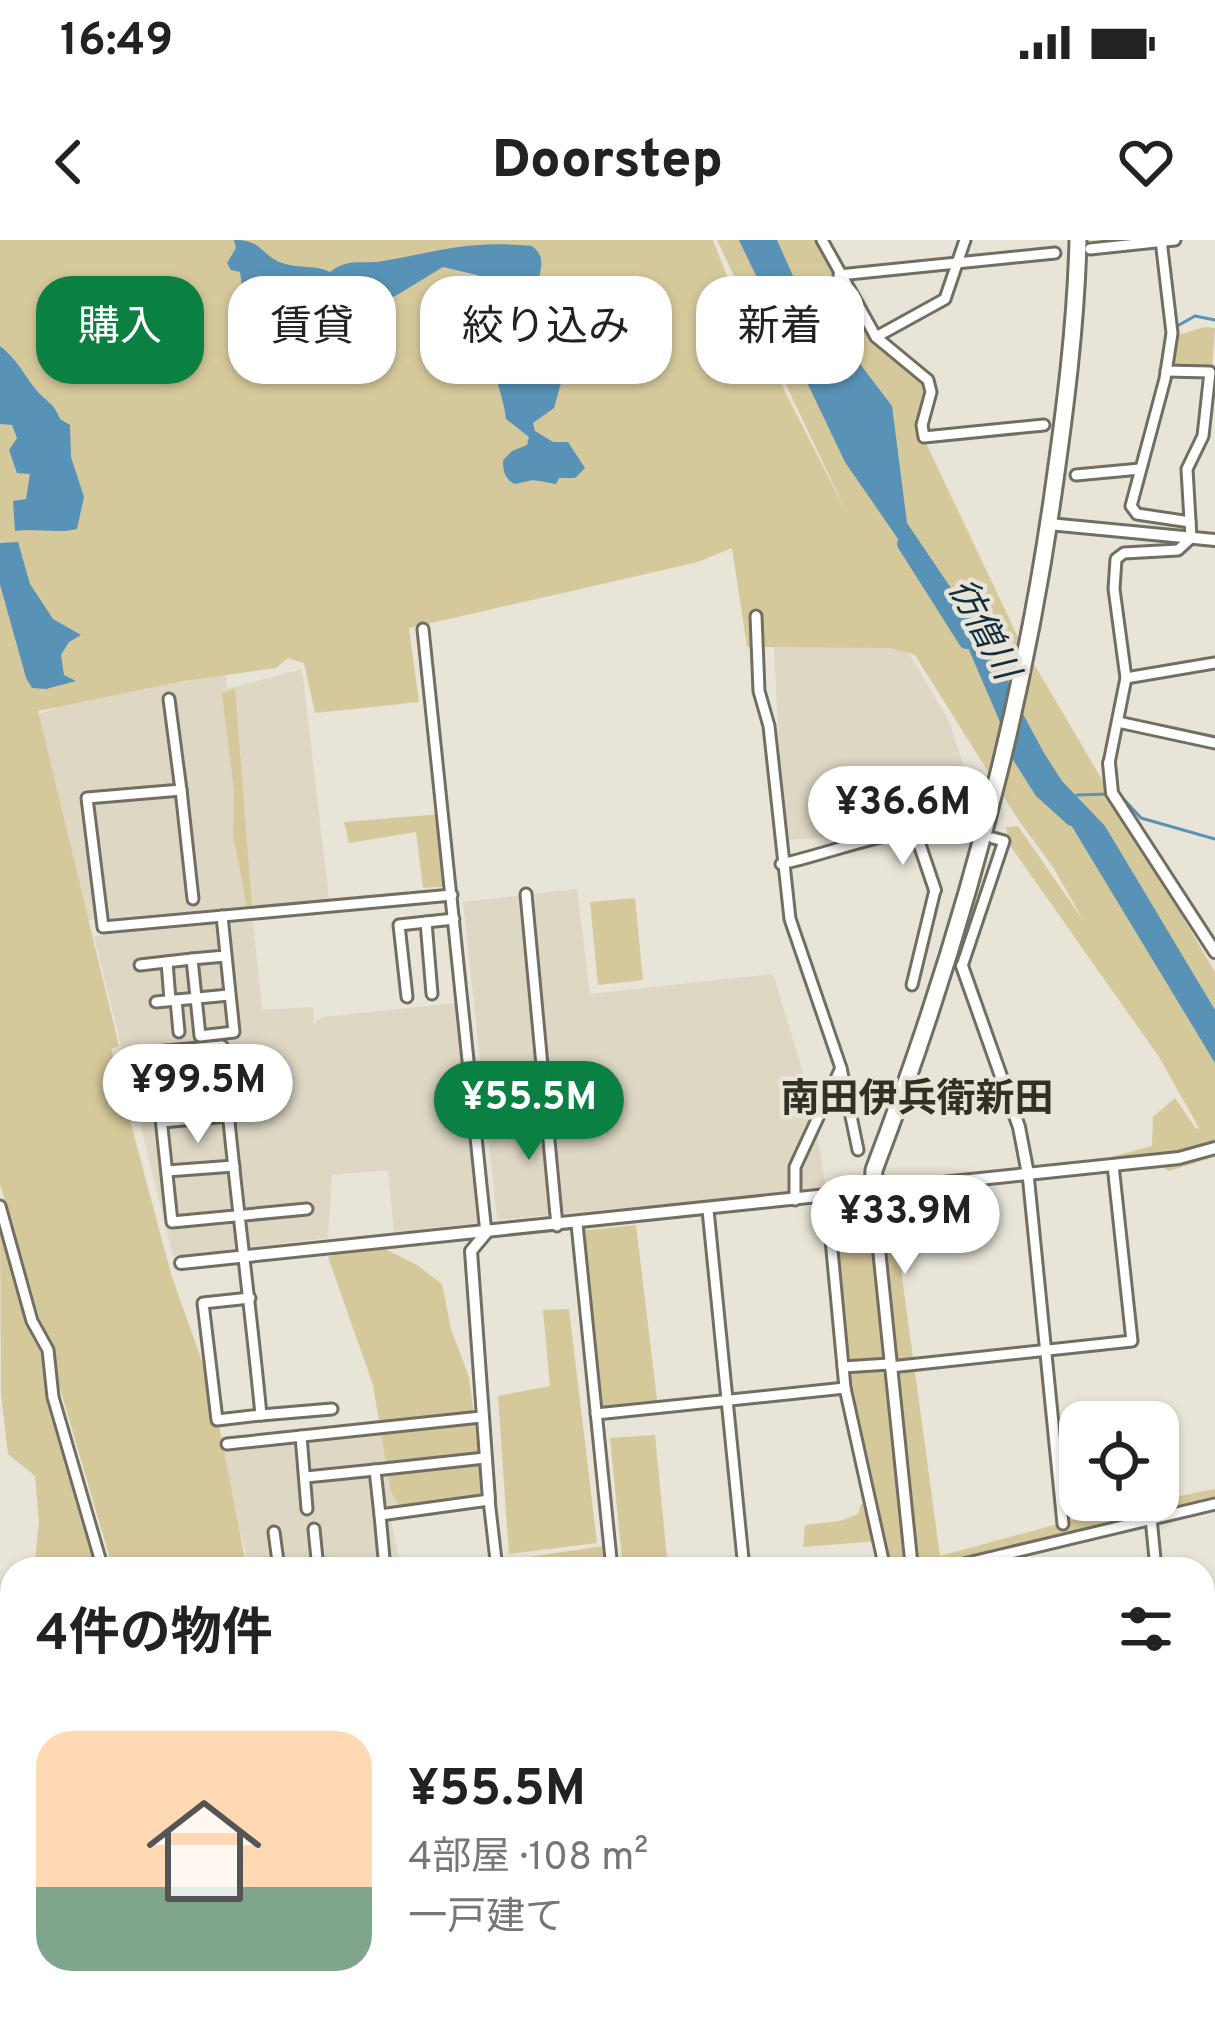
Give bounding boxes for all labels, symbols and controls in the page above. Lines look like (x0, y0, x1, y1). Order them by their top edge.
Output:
text: 16:49 (60, 14, 173, 71)
text: Doorstep (492, 128, 723, 197)
icon: back (36, 129, 102, 195)
icon: heart (1113, 129, 1179, 195)
chip: 購入 (36, 276, 204, 384)
chip: 賃貸 (228, 276, 396, 384)
chip: 絞り込み (420, 276, 672, 384)
chip: 新着 (696, 276, 864, 384)
water label: 彷僧川 (936, 571, 1029, 692)
pin: ¥36.6M (805, 766, 1001, 868)
text: ¥36.6M (835, 780, 971, 829)
pin: ¥99.5M (100, 1044, 296, 1146)
text: ¥99.5M (130, 1058, 266, 1107)
pin: ¥55.5M (431, 1061, 627, 1163)
text: ¥55.5M (461, 1075, 597, 1124)
district label: 南田伊兵衛新田 (780, 1077, 1054, 1126)
pin: ¥33.9M (807, 1175, 1003, 1277)
text: ¥33.9M (838, 1189, 972, 1238)
map controls (1059, 1401, 1179, 1521)
button: locate (1059, 1401, 1179, 1521)
icon: filters (1113, 1596, 1179, 1662)
text: 4件の物件 (36, 1604, 273, 1669)
text: ¥55.5M (408, 1759, 586, 1824)
icon: home (132, 1779, 276, 1923)
text: 4部屋 · 108 m² (408, 1835, 648, 1884)
text: 一戸建て (408, 1895, 564, 1944)

